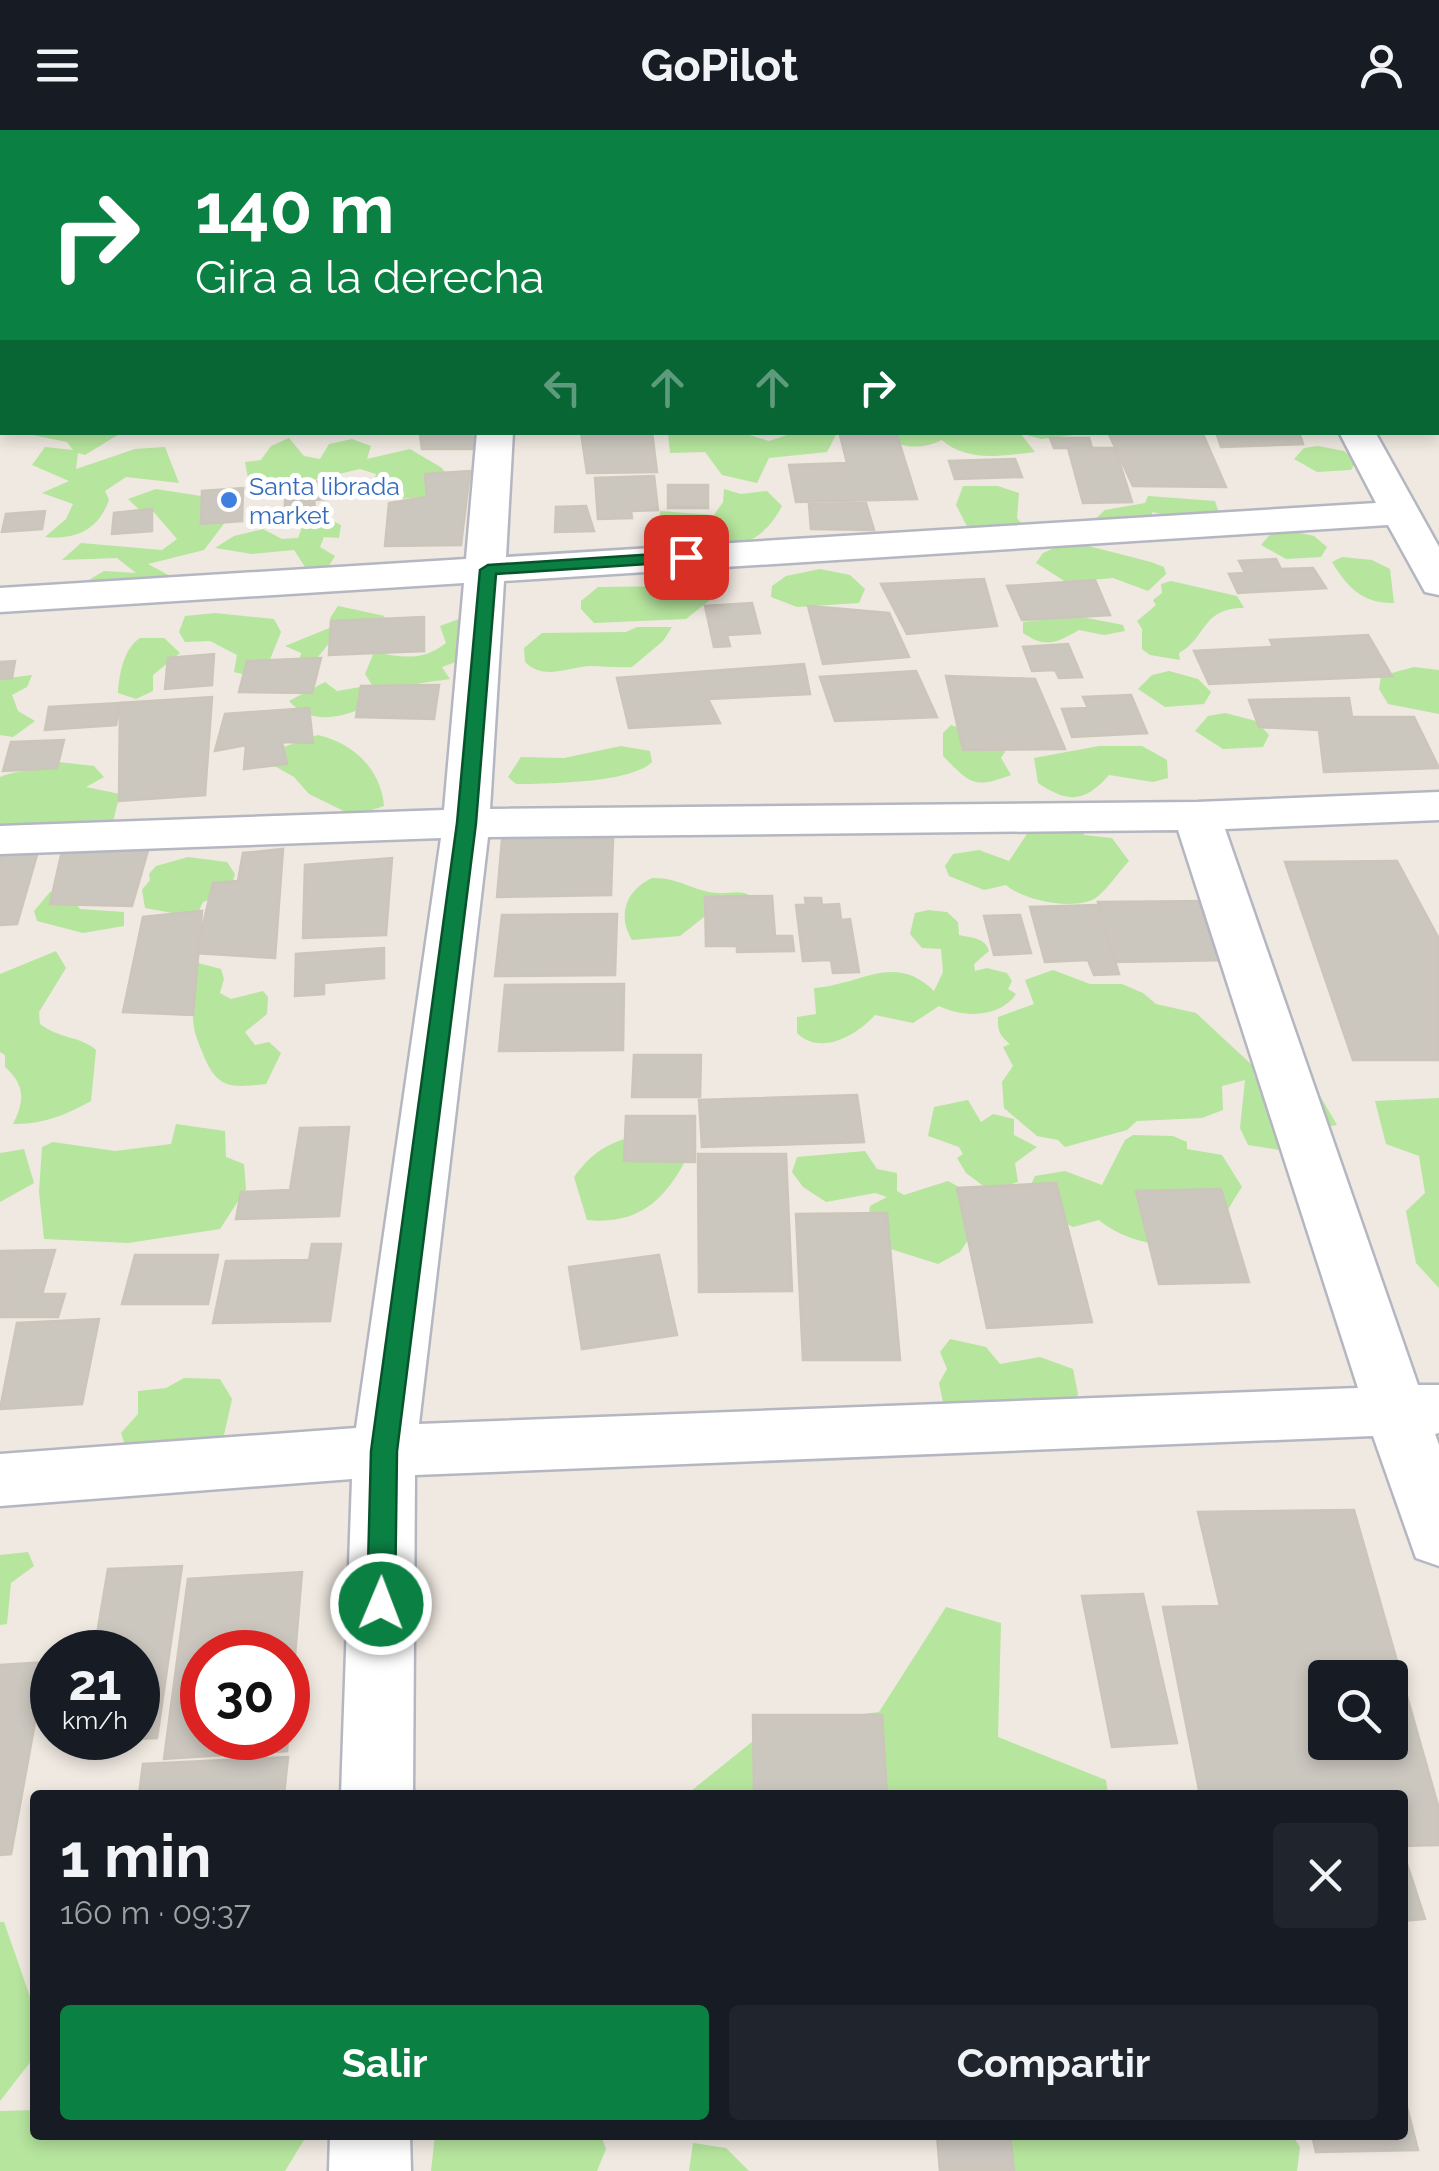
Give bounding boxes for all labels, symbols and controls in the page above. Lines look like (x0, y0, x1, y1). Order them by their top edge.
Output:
icon: menu (30, 38, 85, 93)
icon: person (1354, 38, 1409, 93)
text: GoPilot (641, 39, 798, 92)
text: 140 m (195, 167, 395, 249)
icon: right (30, 170, 160, 300)
text: Gira a la derecha (195, 251, 544, 304)
icon: left (535, 360, 590, 415)
icon: ahead (640, 360, 695, 415)
icon: ahead (745, 360, 800, 415)
icon: right (850, 360, 905, 415)
place label: Santa librada market (249, 471, 400, 530)
marker: Santa librada market (218, 489, 240, 511)
pin (644, 515, 729, 600)
icon: arrive (659, 530, 714, 585)
position arrow (329, 1552, 433, 1656)
speed limit sign: 30 (180, 1630, 310, 1760)
text: 21 (69, 1653, 121, 1712)
map controls (1308, 1660, 1408, 1760)
button: search (1308, 1660, 1408, 1760)
text: km/h (62, 1705, 128, 1735)
text: 1 min (60, 1821, 211, 1891)
button: close (1273, 1823, 1378, 1928)
text: 160 m · 09:37 (60, 1894, 251, 1931)
button: Salir (60, 2005, 709, 2120)
button: Compartir (729, 2005, 1378, 2120)

